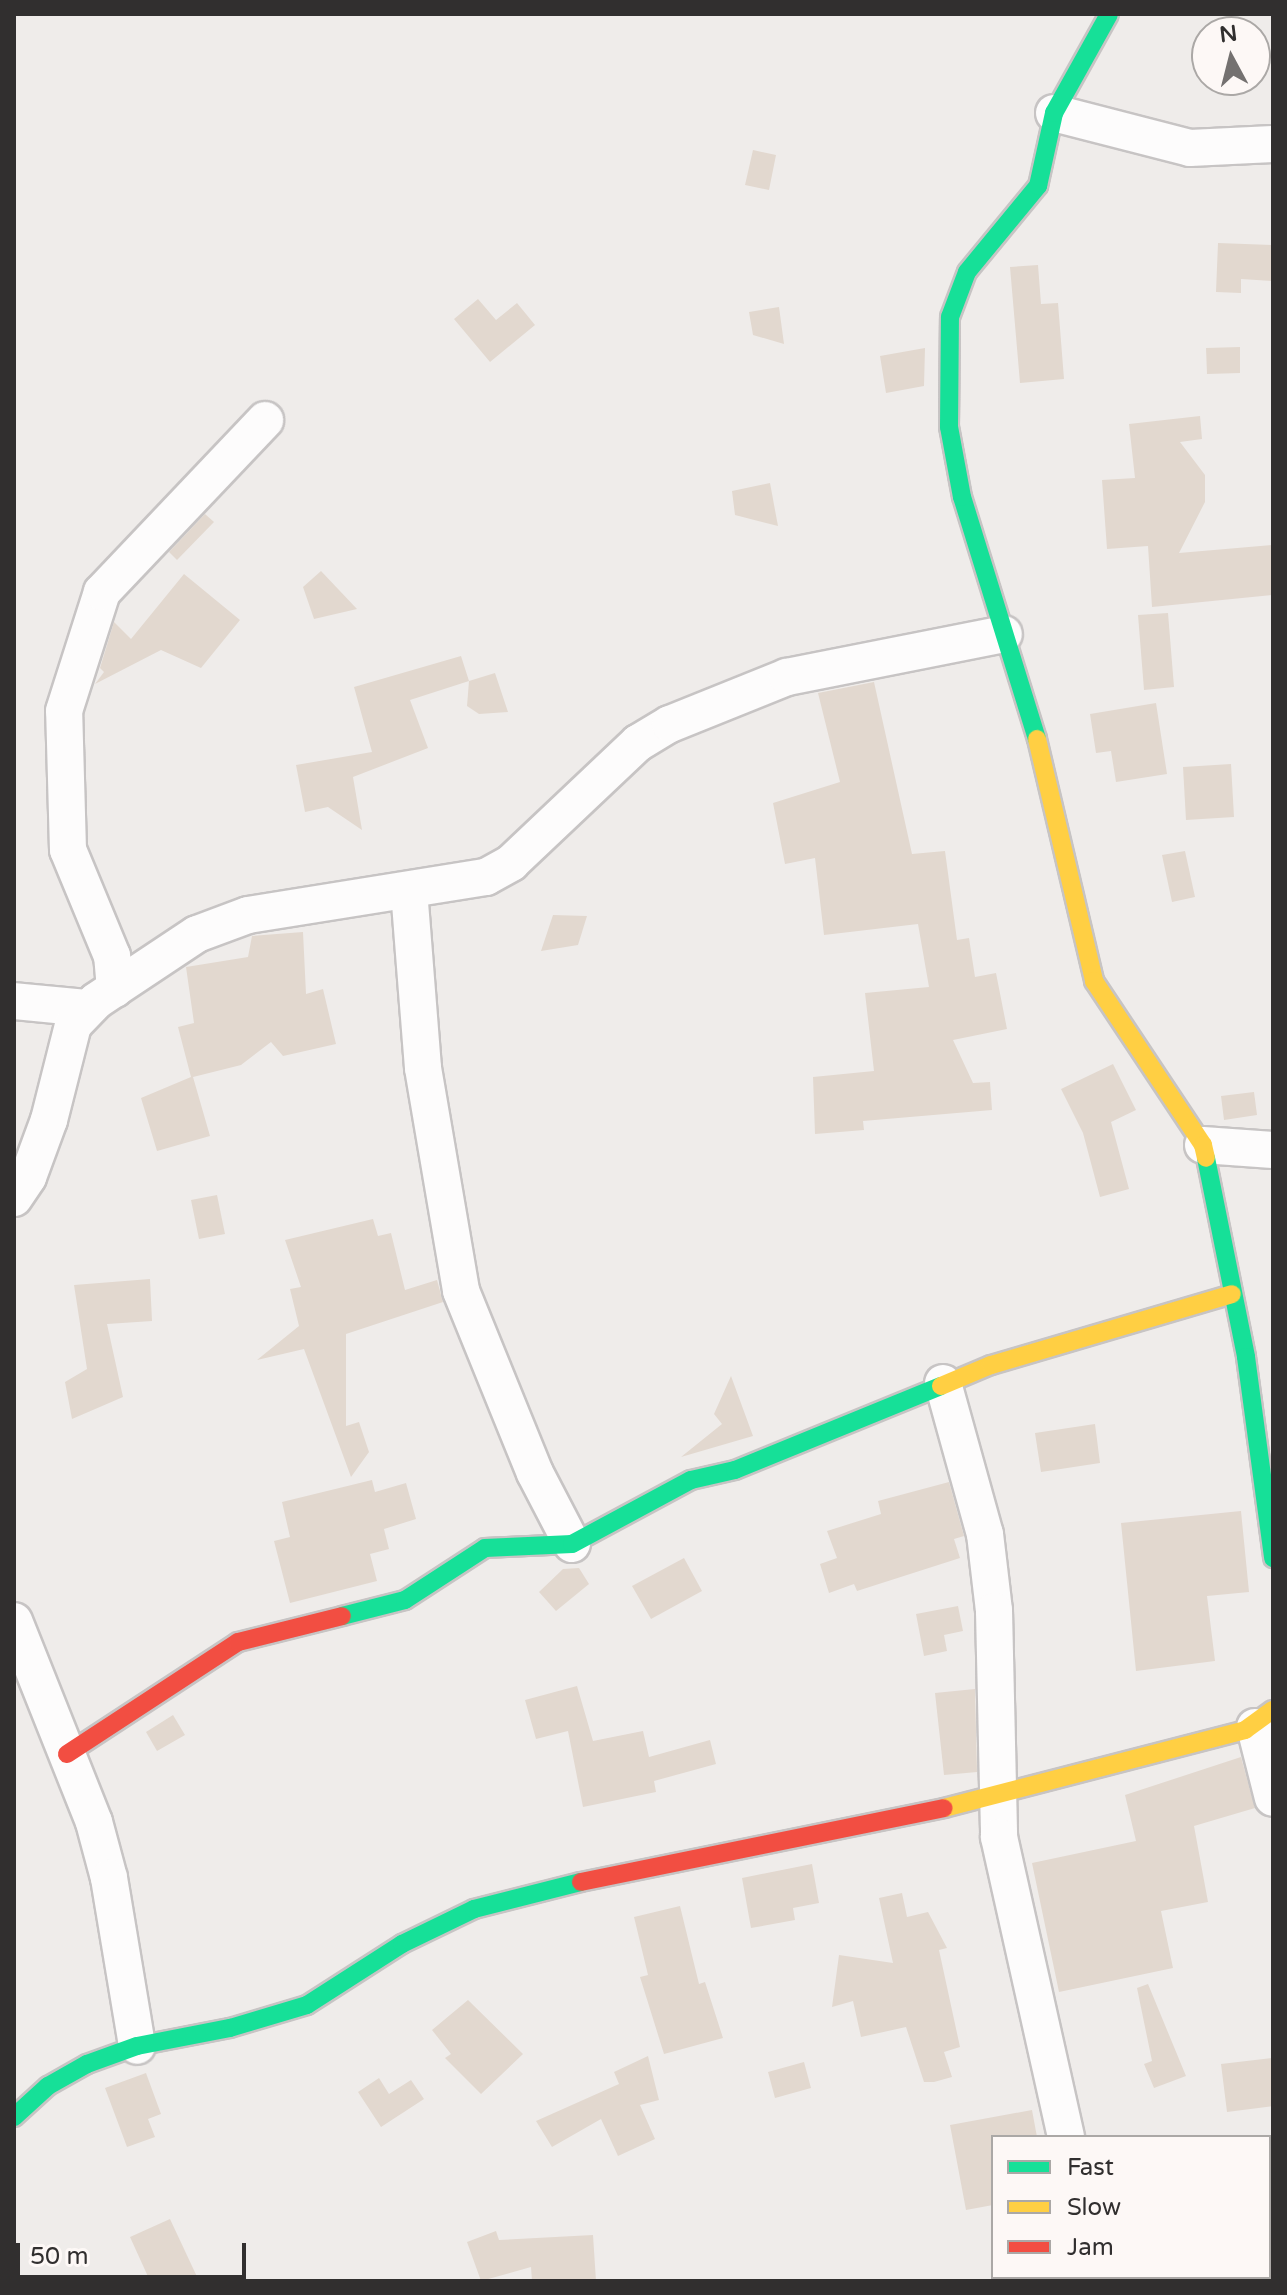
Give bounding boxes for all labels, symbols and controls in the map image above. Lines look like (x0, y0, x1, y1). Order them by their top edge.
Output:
north arrow (1191, 16, 1271, 96)
text: N (1218, 20, 1239, 48)
legend (991, 2135, 1271, 2279)
text: Fast (1067, 2153, 1114, 2182)
text: Slow (1067, 2193, 1121, 2222)
scale bar (20, 2227, 250, 2277)
text: Jam (1067, 2233, 1114, 2262)
text: 50 m (30, 2242, 88, 2271)

